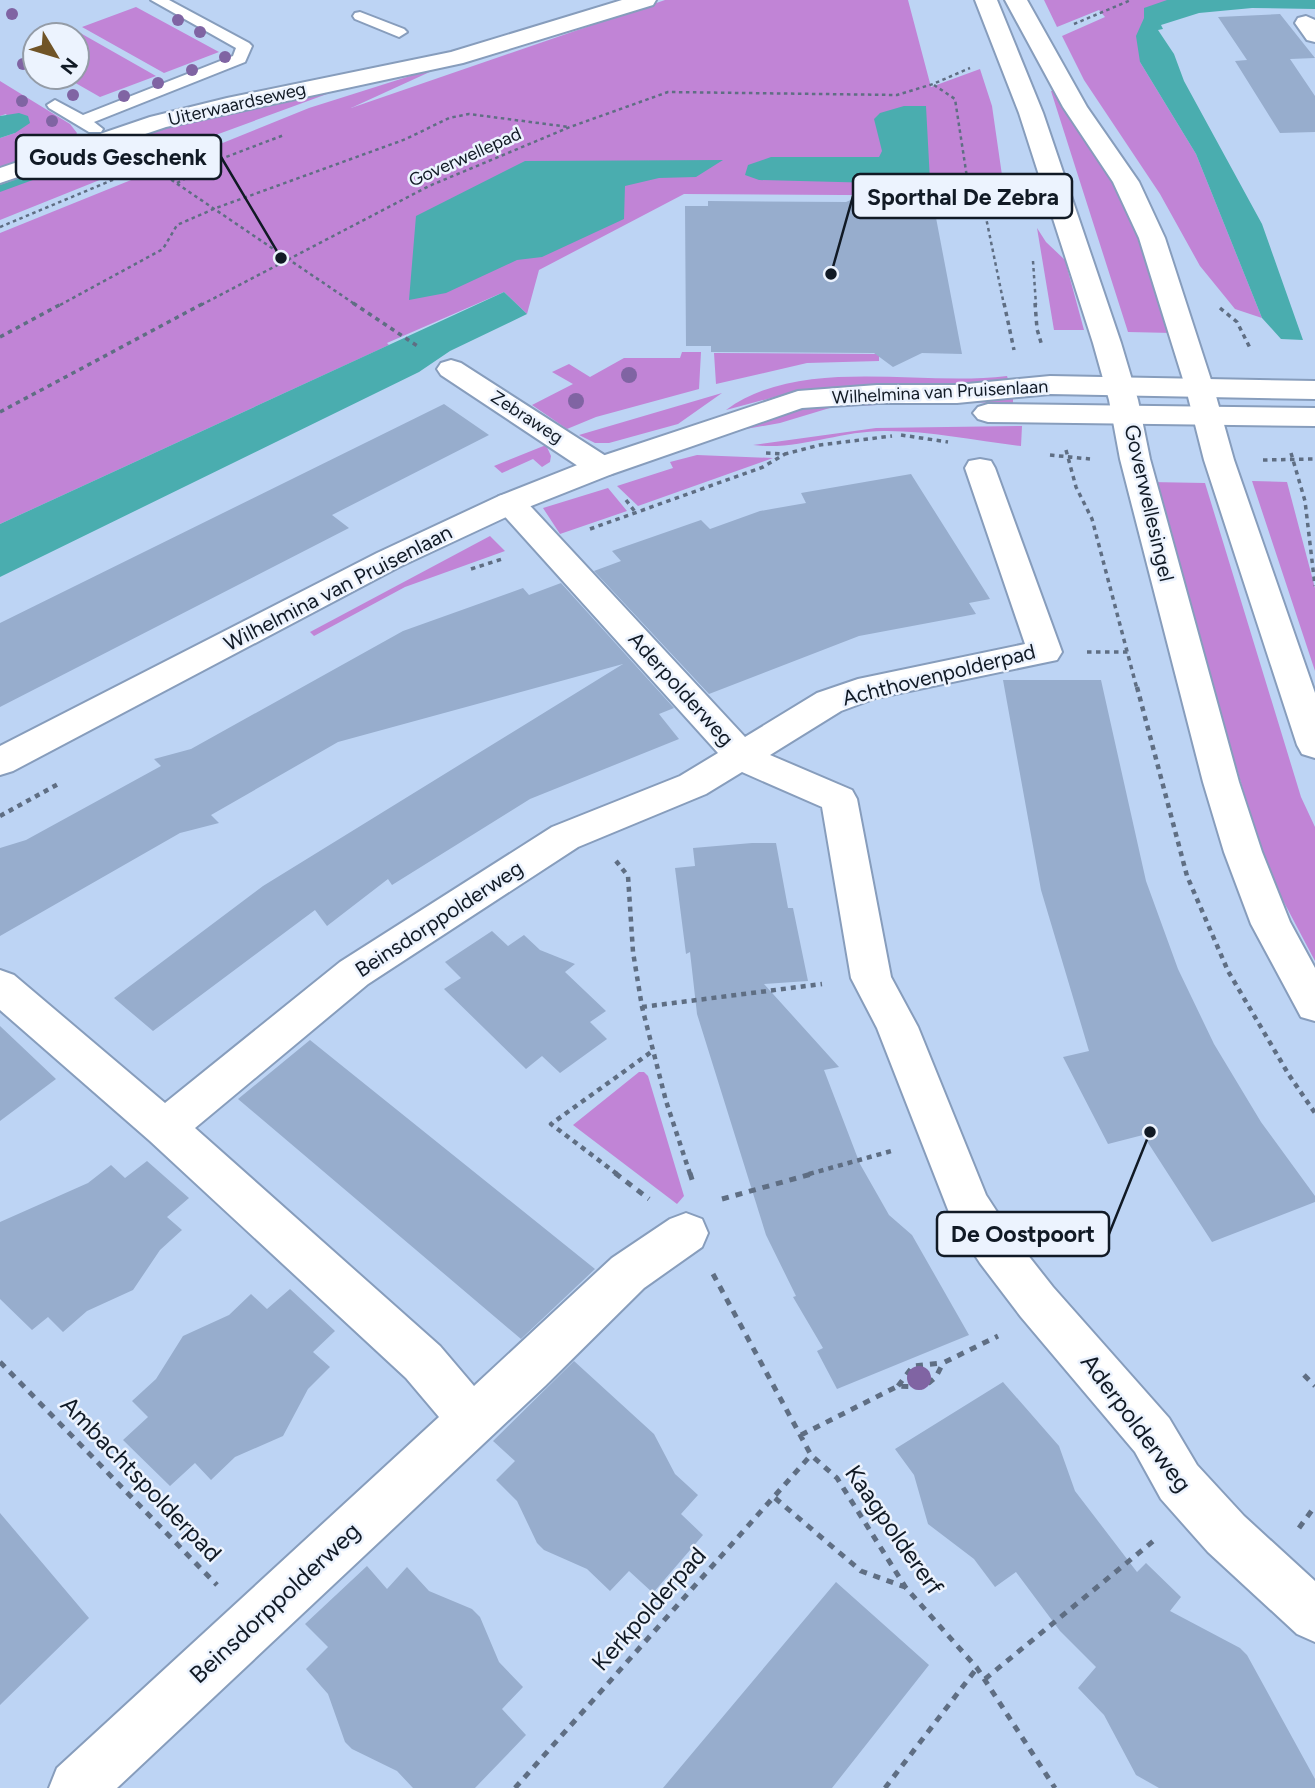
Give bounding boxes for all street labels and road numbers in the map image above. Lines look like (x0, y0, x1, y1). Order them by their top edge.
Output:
street label: Uiterwaardseweg (166, 77, 308, 131)
street label: Goverwellepad (405, 122, 525, 192)
street label: Wilhelmina van Pruisenlaan (831, 375, 1049, 409)
street label: Zebraweg (487, 386, 567, 448)
street label: Goverwellesingel (1119, 422, 1180, 584)
street label: Wilhelmina van Pruisenlaan (220, 519, 456, 656)
street label: Aderpolderweg (624, 626, 739, 751)
street label: Achthovenpolderpad (840, 638, 1038, 711)
street label: Beinsdorppolderweg (350, 855, 527, 982)
street label: Aderpolderweg (1075, 1348, 1198, 1498)
street label: Ambachtspolderpad (55, 1390, 228, 1567)
street label: Kaagpoldererf (839, 1459, 950, 1600)
street label: Beinsdorppolderweg (183, 1516, 366, 1689)
street label: Kerkpolderpad (586, 1541, 712, 1677)

